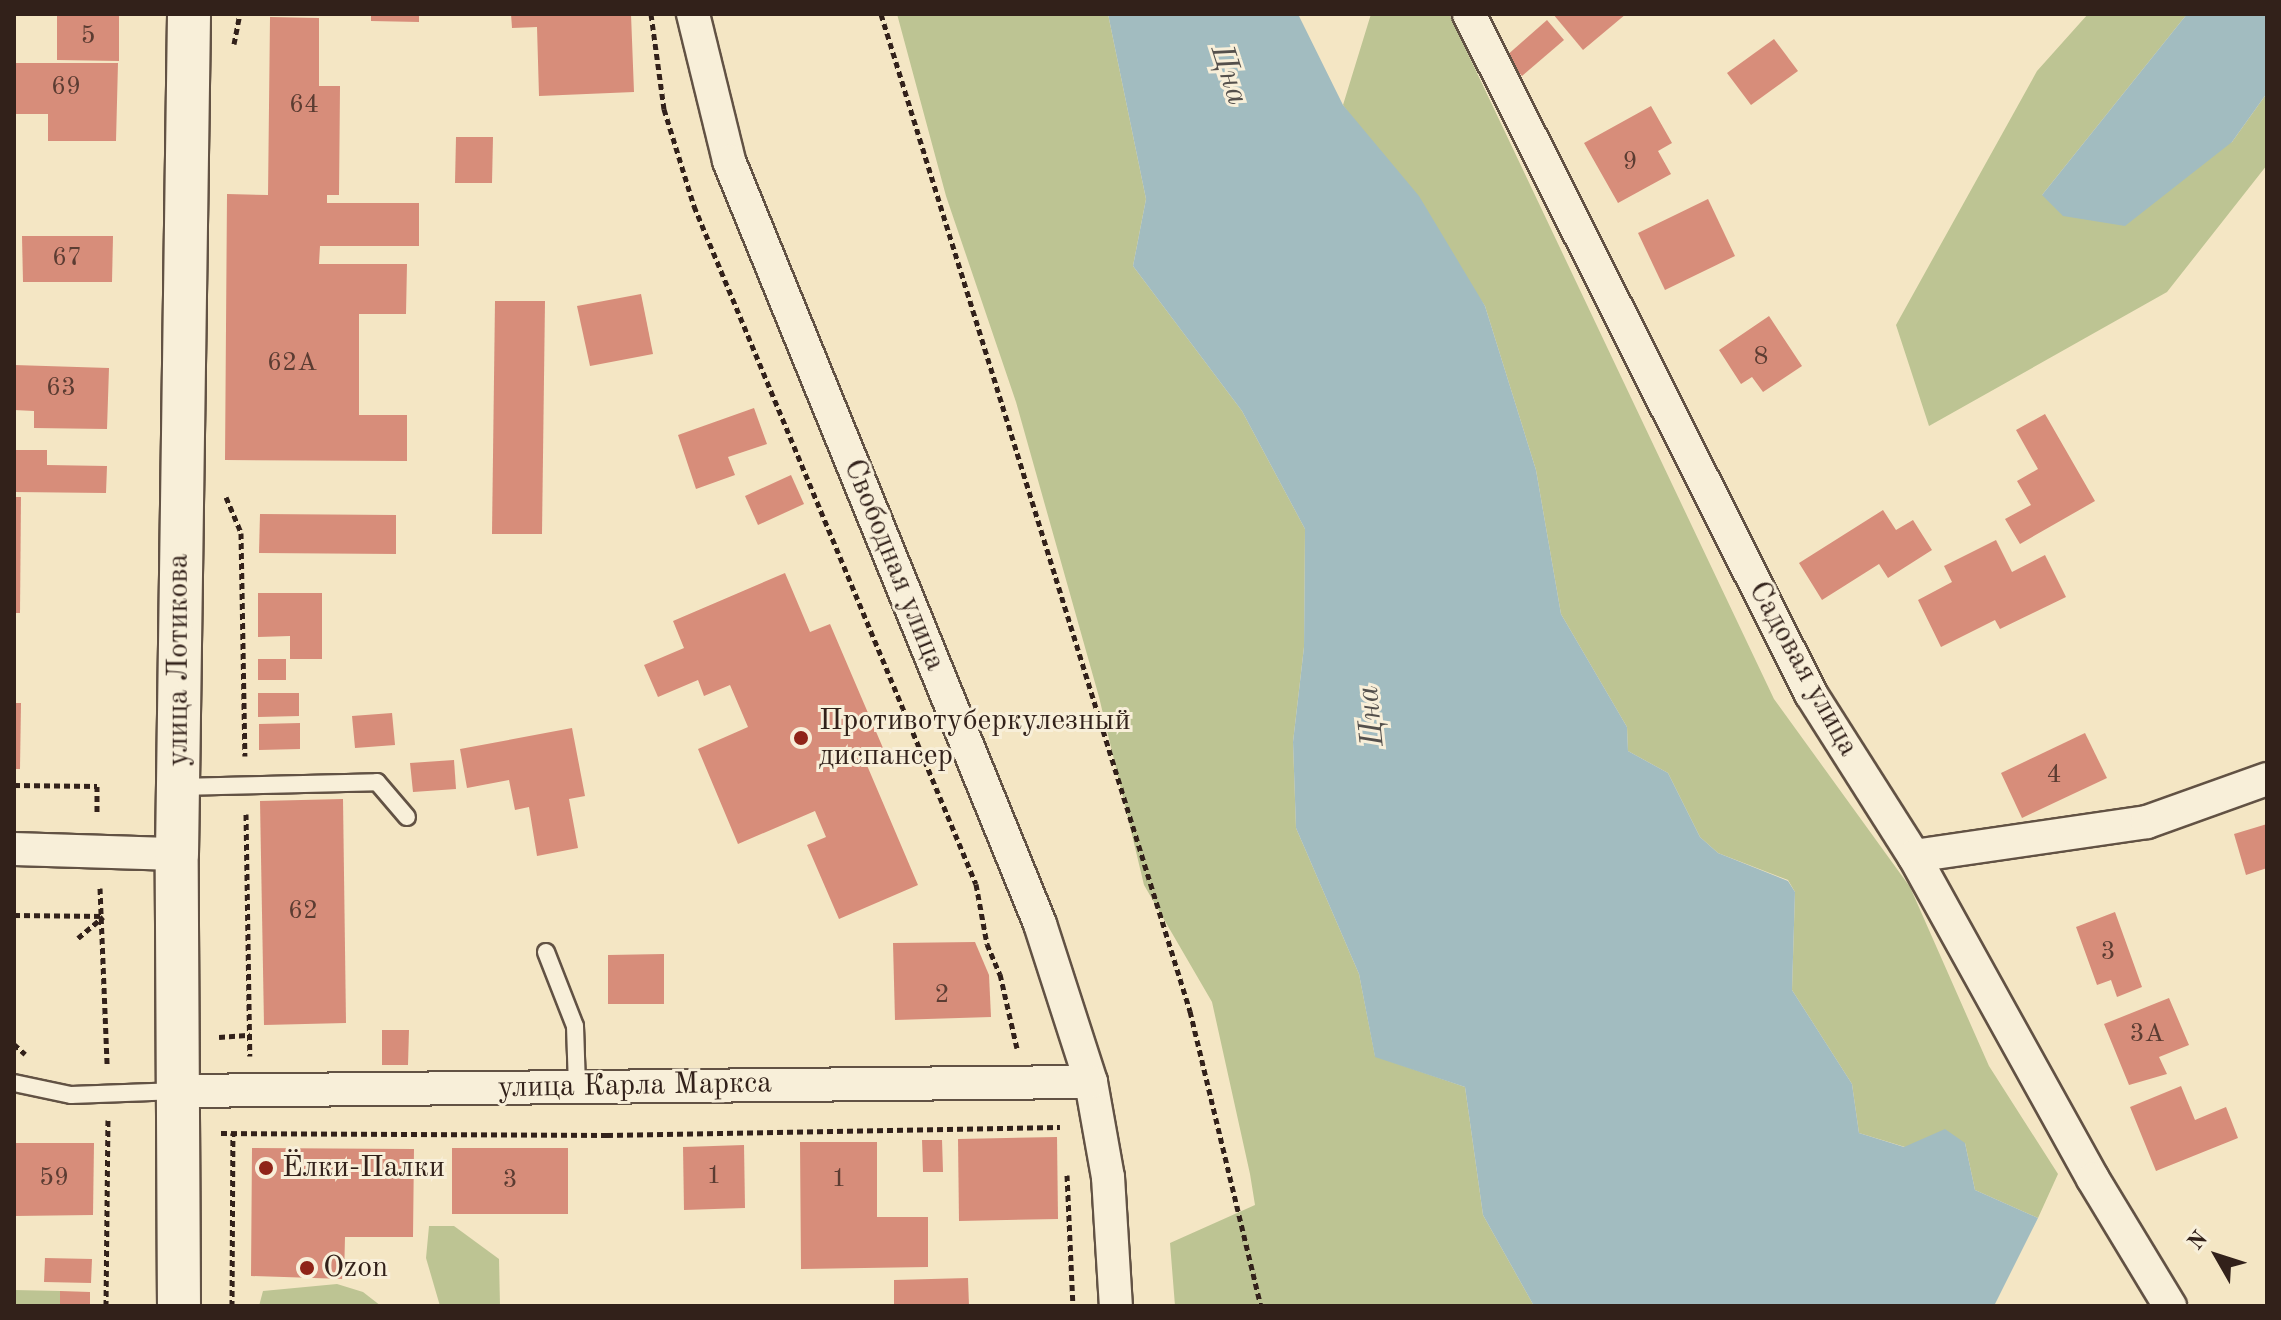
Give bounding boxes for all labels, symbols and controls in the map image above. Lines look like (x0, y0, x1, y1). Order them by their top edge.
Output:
house number: 5 (80, 21, 96, 53)
water label: Цна (1200, 40, 1256, 110)
house number: 69 (51, 72, 81, 104)
house number: 64 (289, 90, 319, 122)
house number: 9 (1622, 147, 1638, 179)
house number: 67 (52, 243, 82, 275)
house number: 8 (1753, 342, 1769, 374)
house number: 62А (267, 348, 317, 380)
house number: 63 (46, 373, 76, 405)
street label: Свободная улица (835, 454, 953, 676)
street label: улица Лотикова (161, 554, 197, 766)
street label: Садовая улица (1740, 575, 1866, 763)
water label: Цна (1350, 684, 1394, 748)
place label: Противотуберкулезный диспансер (819, 703, 1131, 774)
marker: Противотуберкулезный диспансер (790, 727, 812, 749)
house number: 4 (2046, 760, 2062, 792)
house number: 62 (288, 896, 318, 928)
house number: 3 (2100, 937, 2116, 969)
house number: 2 (934, 980, 950, 1012)
house number: 3А (2130, 1019, 2164, 1051)
street label: улица Карла Маркса (498, 1066, 772, 1106)
place label: Ёлки-Палки (282, 1150, 445, 1186)
marker: Ёлки-Палки (257, 1159, 275, 1177)
house number: 1 (706, 1161, 722, 1193)
house number: 59 (39, 1163, 69, 1195)
house number: 1 (831, 1164, 847, 1196)
house number: 3 (502, 1165, 518, 1197)
north arrow (2177, 1216, 2257, 1296)
text: N (2185, 1227, 2212, 1254)
place label: Ozon (323, 1250, 388, 1286)
marker: Ozon (298, 1259, 316, 1277)

